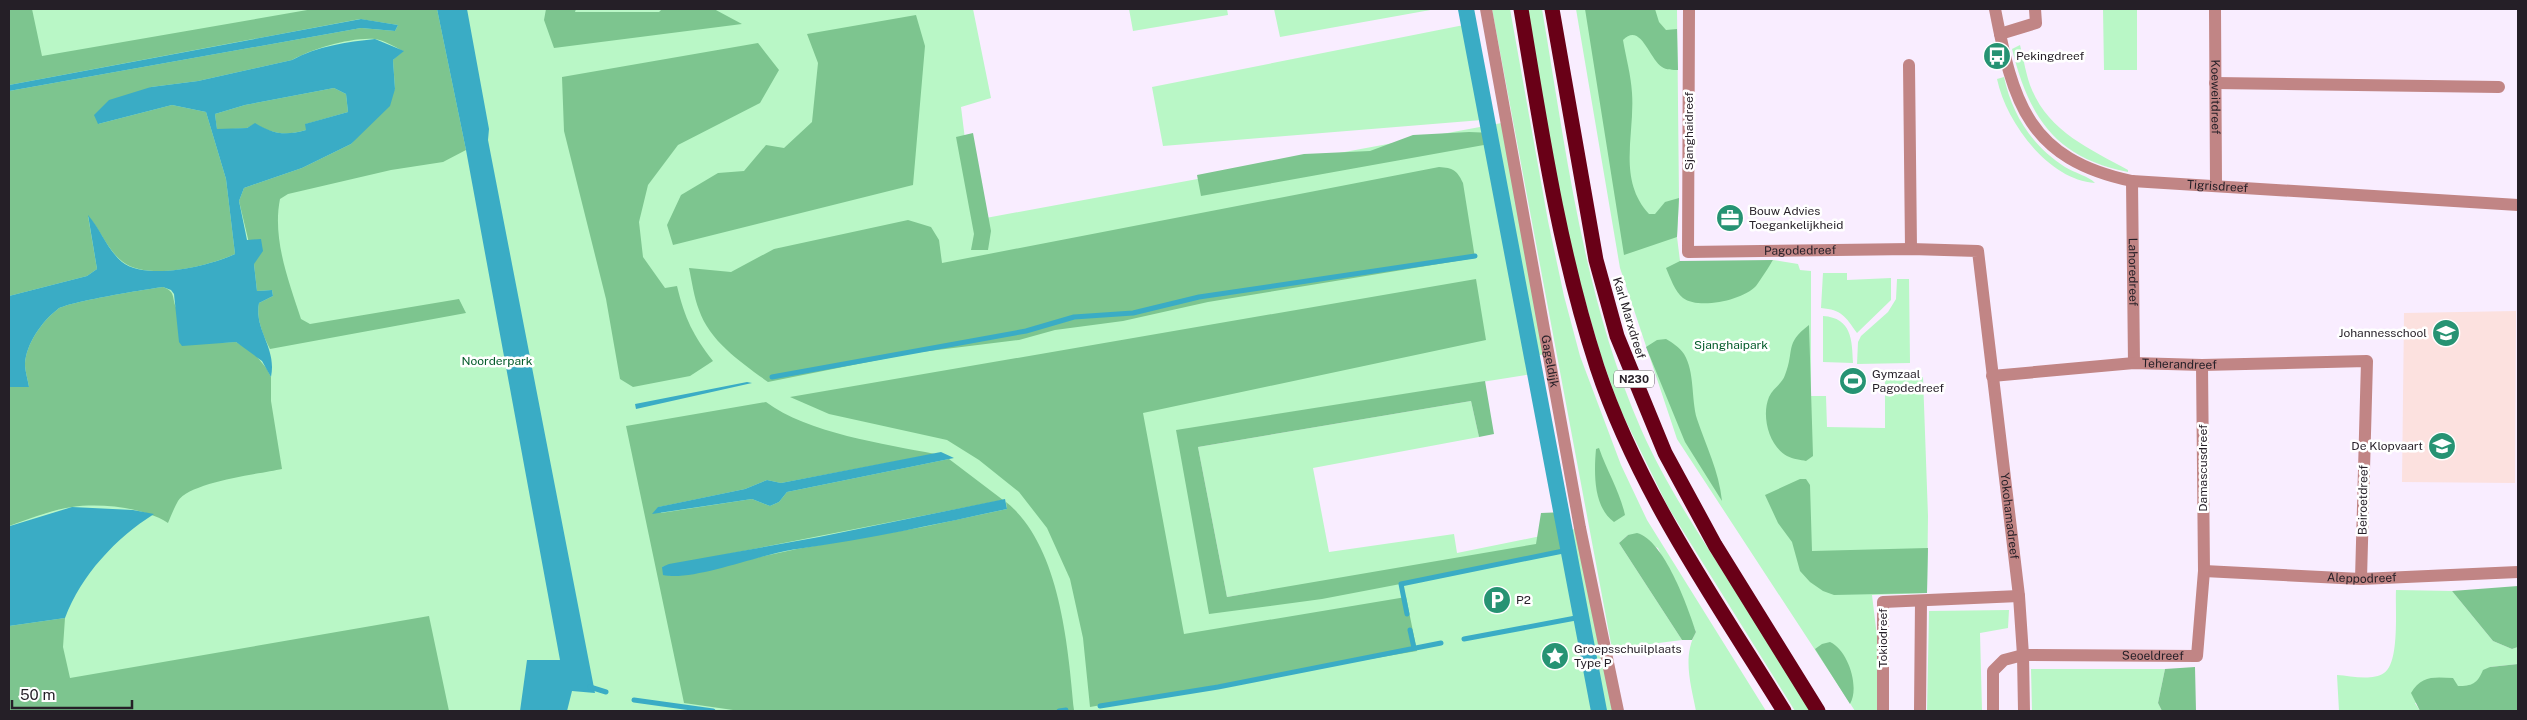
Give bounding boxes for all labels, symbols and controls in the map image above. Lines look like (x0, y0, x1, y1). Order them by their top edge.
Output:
bus stop icon: Pekingdreef (1982, 41, 2012, 71)
place label: Pekingdreef (2016, 49, 2085, 63)
street label: Koeweitdreef (2208, 59, 2223, 135)
street label: Sjanghaidreef (1682, 91, 1696, 170)
street label: Tigrisdreef (2186, 177, 2249, 195)
office icon: Bouw Advies Toegankelijkheid (1715, 203, 1745, 233)
place label: Bouw Advies Toegankelijkheid (1749, 204, 1843, 232)
street label: Lahoredreef (2126, 238, 2140, 307)
street label: Pagodedreef (1764, 243, 1836, 258)
street label: Karl Marxdreef (1610, 276, 1648, 361)
school or university icon: Johannesschool (2431, 318, 2461, 348)
place label: Johannesschool (2339, 326, 2427, 340)
street label: Gageldijk (1538, 334, 1561, 389)
park label: Sjanghaipark (1694, 338, 1768, 352)
park label: Noorderpark (462, 354, 533, 368)
street label: Teherandreef (2142, 356, 2217, 372)
sports icon: Gymzaal Pagodedreef (1838, 366, 1868, 396)
place label: Gymzaal Pagodedreef (1872, 367, 1944, 395)
road number: N230 (1614, 370, 1654, 388)
street label: Damascusdreef (2196, 424, 2210, 512)
school or university icon: De Klopvaart (2427, 431, 2457, 461)
place label: De Klopvaart (2351, 439, 2423, 453)
street label: Beiroetdreef (2355, 465, 2371, 535)
street label: Yokohamadreef (1997, 472, 2022, 560)
street label: Aleppodreef (2327, 570, 2397, 586)
parking icon: P2 (1482, 585, 1512, 615)
place label: P2 (1516, 593, 1531, 607)
street label: Tokiodreef (1876, 608, 1890, 668)
place icon: Groepsschuilplaats Type P (1540, 641, 1570, 671)
place label: Groepsschuilplaats Type P (1574, 642, 1682, 670)
street label: Seoeldreef (2122, 649, 2184, 663)
scale bar (12, 678, 132, 710)
text: 50 m (20, 686, 55, 703)

